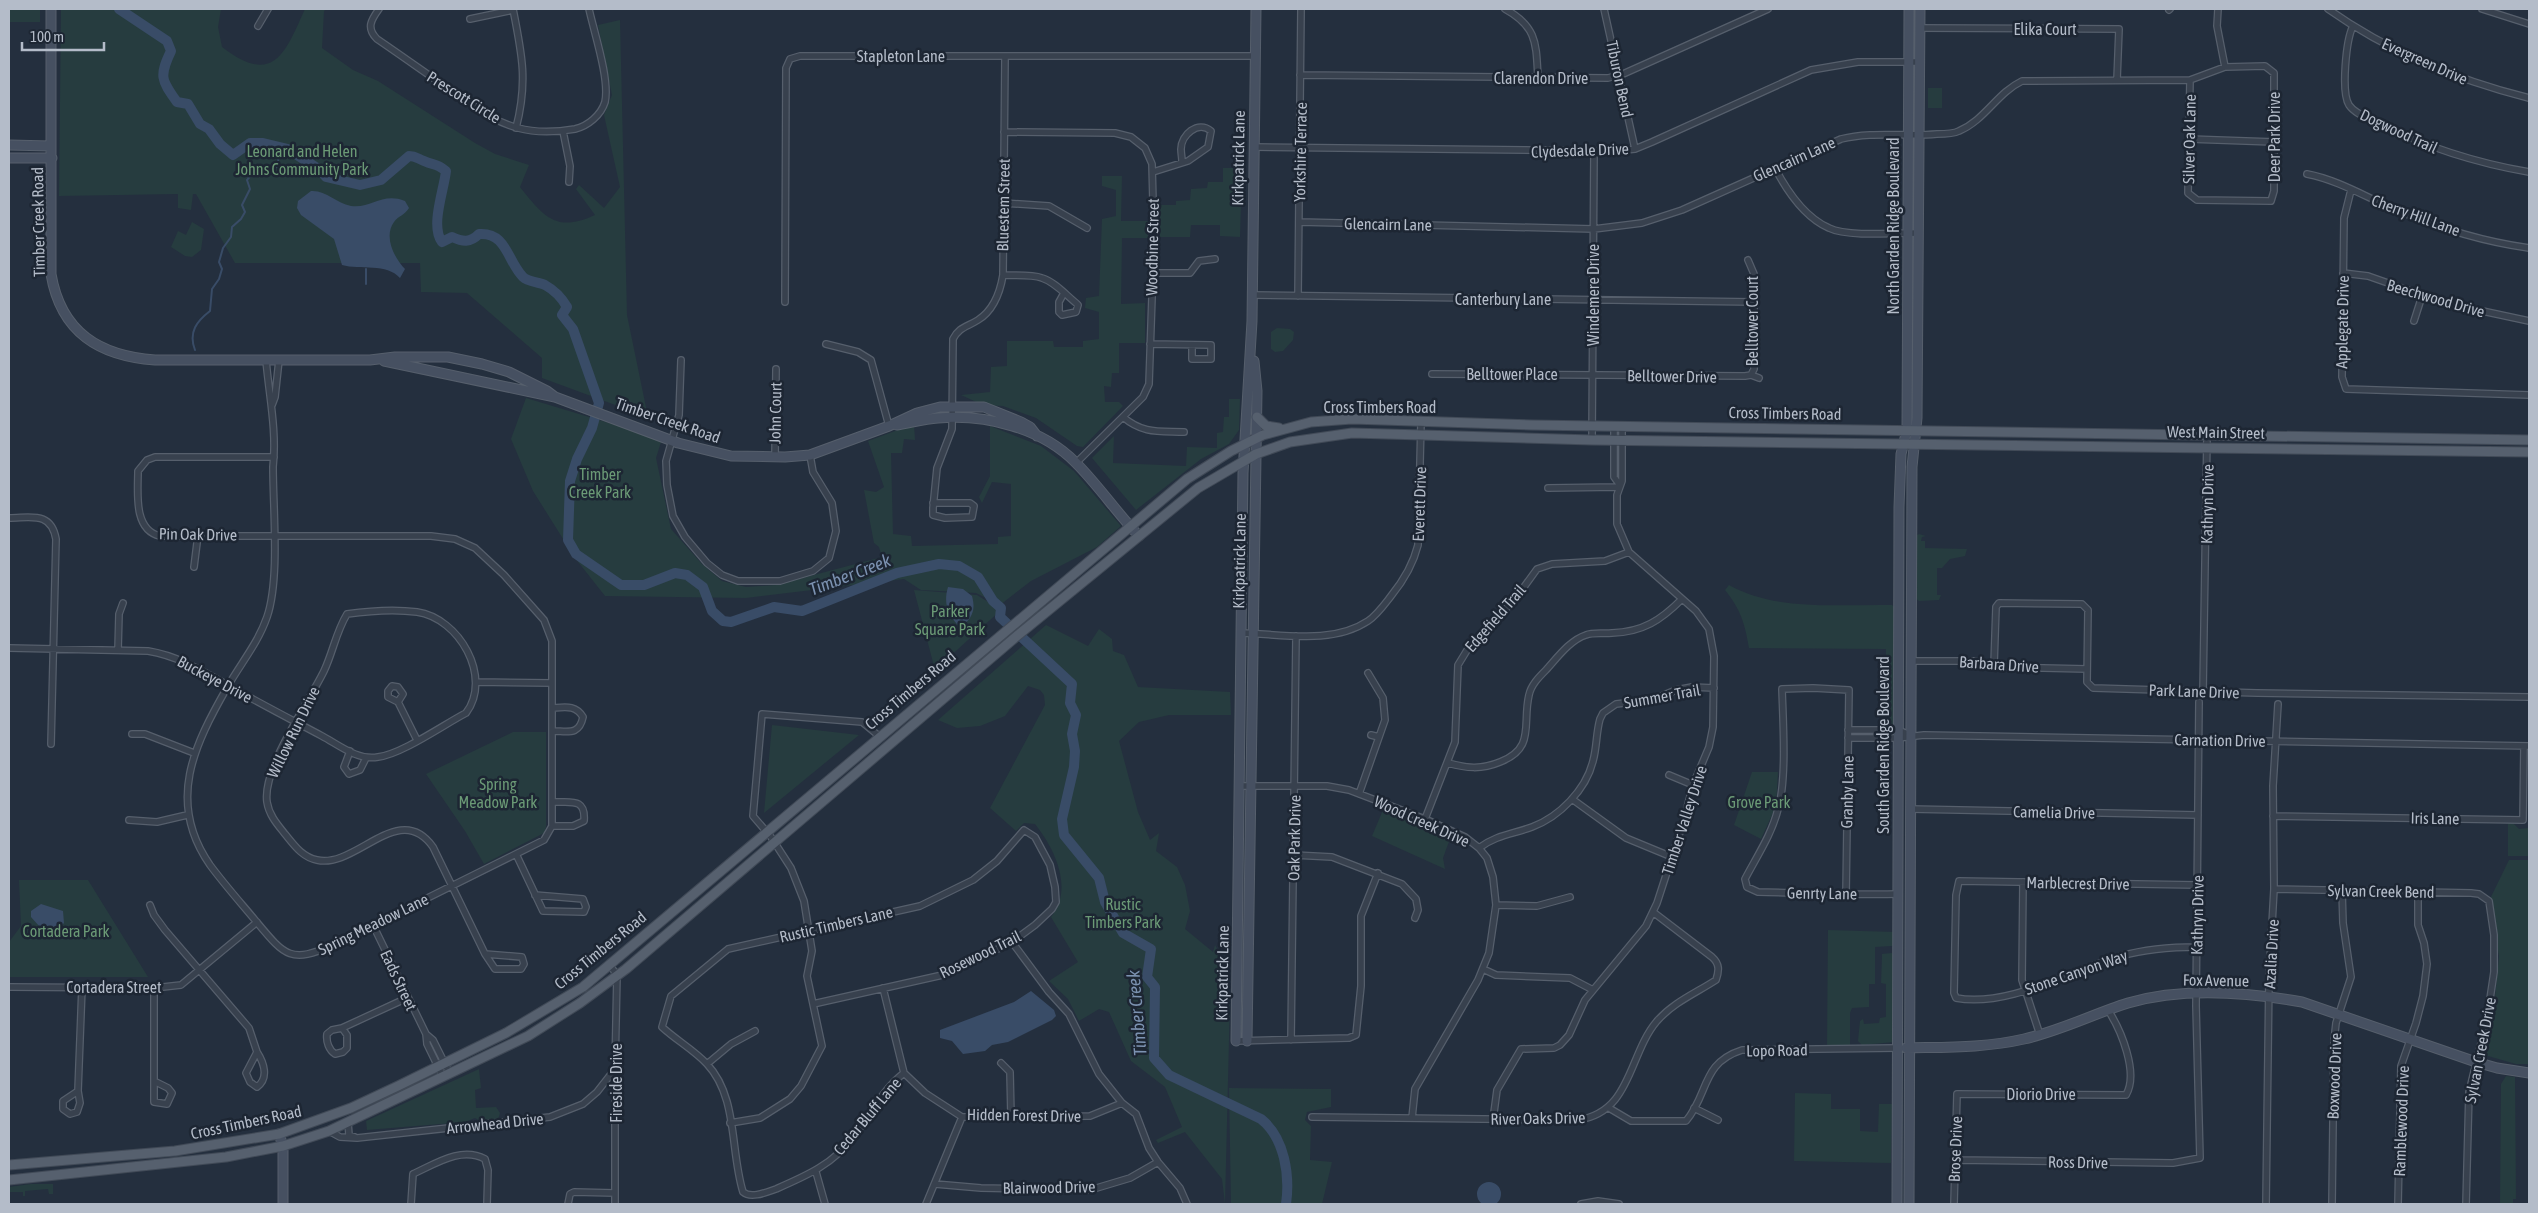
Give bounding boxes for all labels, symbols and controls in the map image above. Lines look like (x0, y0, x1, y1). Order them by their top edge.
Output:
scale bar (22, 20, 105, 52)
street label: Elika Court (2013, 20, 2077, 38)
text: 100 m (30, 28, 64, 45)
street label: Evergreen Drive (2379, 34, 2471, 89)
street label: Tiburon Bend (1603, 39, 1637, 119)
street label: Stapleton Lane (857, 47, 945, 66)
street label: Prescott Circle (424, 67, 504, 127)
street label: Clarendon Drive (1494, 69, 1588, 87)
street label: Deer Park Drive (2265, 92, 2283, 182)
street label: Silver Oak Lane (2179, 94, 2199, 184)
street label: Yorkshire Terrace (1290, 102, 1310, 202)
street label: Dogwood Trail (2357, 105, 2441, 158)
street label: Kirkpatrick Lane (1228, 110, 1249, 206)
street label: Glencairn Lane (1750, 133, 1838, 185)
street label: North Garden Ridge Boulevard (1884, 138, 1903, 315)
street label: Clydesdale Drive (1531, 139, 1629, 162)
park label: Leonard and Helen Johns Community Park (235, 142, 369, 179)
street label: Bluestem Street (993, 158, 1013, 252)
street label: Timber Creek Road (28, 167, 48, 277)
street label: Cherry Hill Lane (2369, 191, 2463, 240)
street label: Woodbine Street (1142, 198, 1162, 296)
street label: Glencairn Lane (1344, 214, 1432, 234)
street label: Windemere Drive (1584, 244, 1602, 346)
street label: Belltower Court (1743, 275, 1761, 366)
street label: Applegate Drive (2332, 275, 2353, 369)
street label: Beechwood Drive (2385, 275, 2487, 321)
street label: Canterbury Lane (1455, 290, 1551, 309)
street label: Belltower Place (1466, 365, 1558, 383)
street label: Belltower Drive (1627, 366, 1717, 386)
street label: John Court (765, 381, 785, 444)
street label: Timber Creek Road (613, 394, 723, 446)
street label: Cross Timbers Road (1324, 398, 1436, 416)
street label: Cross Timbers Road (1728, 403, 1842, 423)
street label: West Main Street (2167, 422, 2265, 442)
street label: Kathryn Drive (2197, 464, 2218, 544)
park label: Timber Creek Park (569, 465, 631, 501)
street label: Everett Drive (1409, 466, 1429, 542)
street label: Kirkpatrick Lane (1229, 513, 1250, 609)
street label: Pin Oak Drive (159, 524, 237, 544)
water label: Timber Creek (806, 549, 895, 600)
street label: Edgefield Trail (1461, 580, 1530, 656)
park label: Parker Square Park (915, 602, 985, 639)
street label: Cross Timbers Road (861, 647, 959, 733)
street label: Buckeye Drive (174, 652, 255, 707)
street label: Barbara Drive (1959, 652, 2039, 676)
street label: South Garden Ridge Boulevard (1874, 656, 1893, 834)
street label: Summer Trail (1622, 680, 1702, 712)
street label: Park Lane Drive (2148, 680, 2240, 702)
street label: Willow Run Drive (263, 683, 323, 781)
street label: Carnation Drive (2174, 730, 2266, 750)
street label: Granby Lane (1837, 755, 1858, 829)
street label: Timber Valley Drive (1658, 763, 1711, 877)
park label: Spring Meadow Park (459, 775, 537, 811)
street label: Wood Creek Drive (1371, 792, 1473, 850)
park label: Grove Park (1727, 793, 1791, 811)
street label: Oak Park Drive (1284, 795, 1304, 881)
street label: Camelia Drive (2013, 802, 2095, 822)
street label: Iris Lane (2410, 809, 2460, 827)
street label: Marblecrest Drive (2026, 873, 2130, 893)
street label: Kathryn Drive (2187, 875, 2208, 955)
street label: Sylvan Creek Bend (2327, 881, 2435, 902)
street label: Genrty Lane (1787, 883, 1857, 904)
street label: Spring Meadow Lane (315, 890, 431, 959)
park label: Rustic Timbers Park (1085, 895, 1161, 931)
street label: Rustic Timbers Lane (778, 902, 894, 946)
street label: Cross Timbers Road (551, 908, 649, 992)
street label: Azalia Drive (2260, 919, 2282, 989)
park label: Cortadera Park (23, 922, 109, 940)
street label: Kirkpatrick Lane (1212, 925, 1233, 1021)
street label: Rosewood Trail (936, 926, 1024, 981)
street label: Stone Canyon Way (2022, 946, 2130, 999)
street label: Eads Street (377, 947, 421, 1014)
water label: Timber Creek (1122, 968, 1151, 1057)
street label: Fox Avenue (2183, 970, 2249, 990)
street label: Cortadera Street (66, 978, 162, 996)
street label: Sylvan Creek Drive (2461, 995, 2500, 1105)
street label: Boxwood Drive (2323, 1032, 2345, 1120)
street label: Lopo Road (1746, 1040, 1808, 1061)
street label: Fireside Drive (607, 1043, 625, 1123)
street label: Ramblewood Drive (2390, 1065, 2412, 1177)
street label: Cedar Bluff Lane (829, 1074, 905, 1158)
street label: Diorio Drive (2006, 1085, 2076, 1103)
street label: Cross Timbers Road (189, 1101, 303, 1143)
street label: Hidden Forest Drive (967, 1105, 1081, 1125)
street label: River Oaks Drive (1490, 1108, 1586, 1128)
street label: Arrowhead Drive (446, 1109, 544, 1137)
street label: Brose Drive (1945, 1116, 1965, 1182)
street label: Ross Drive (2048, 1152, 2108, 1172)
street label: Blairwood Drive (1002, 1177, 1096, 1197)

